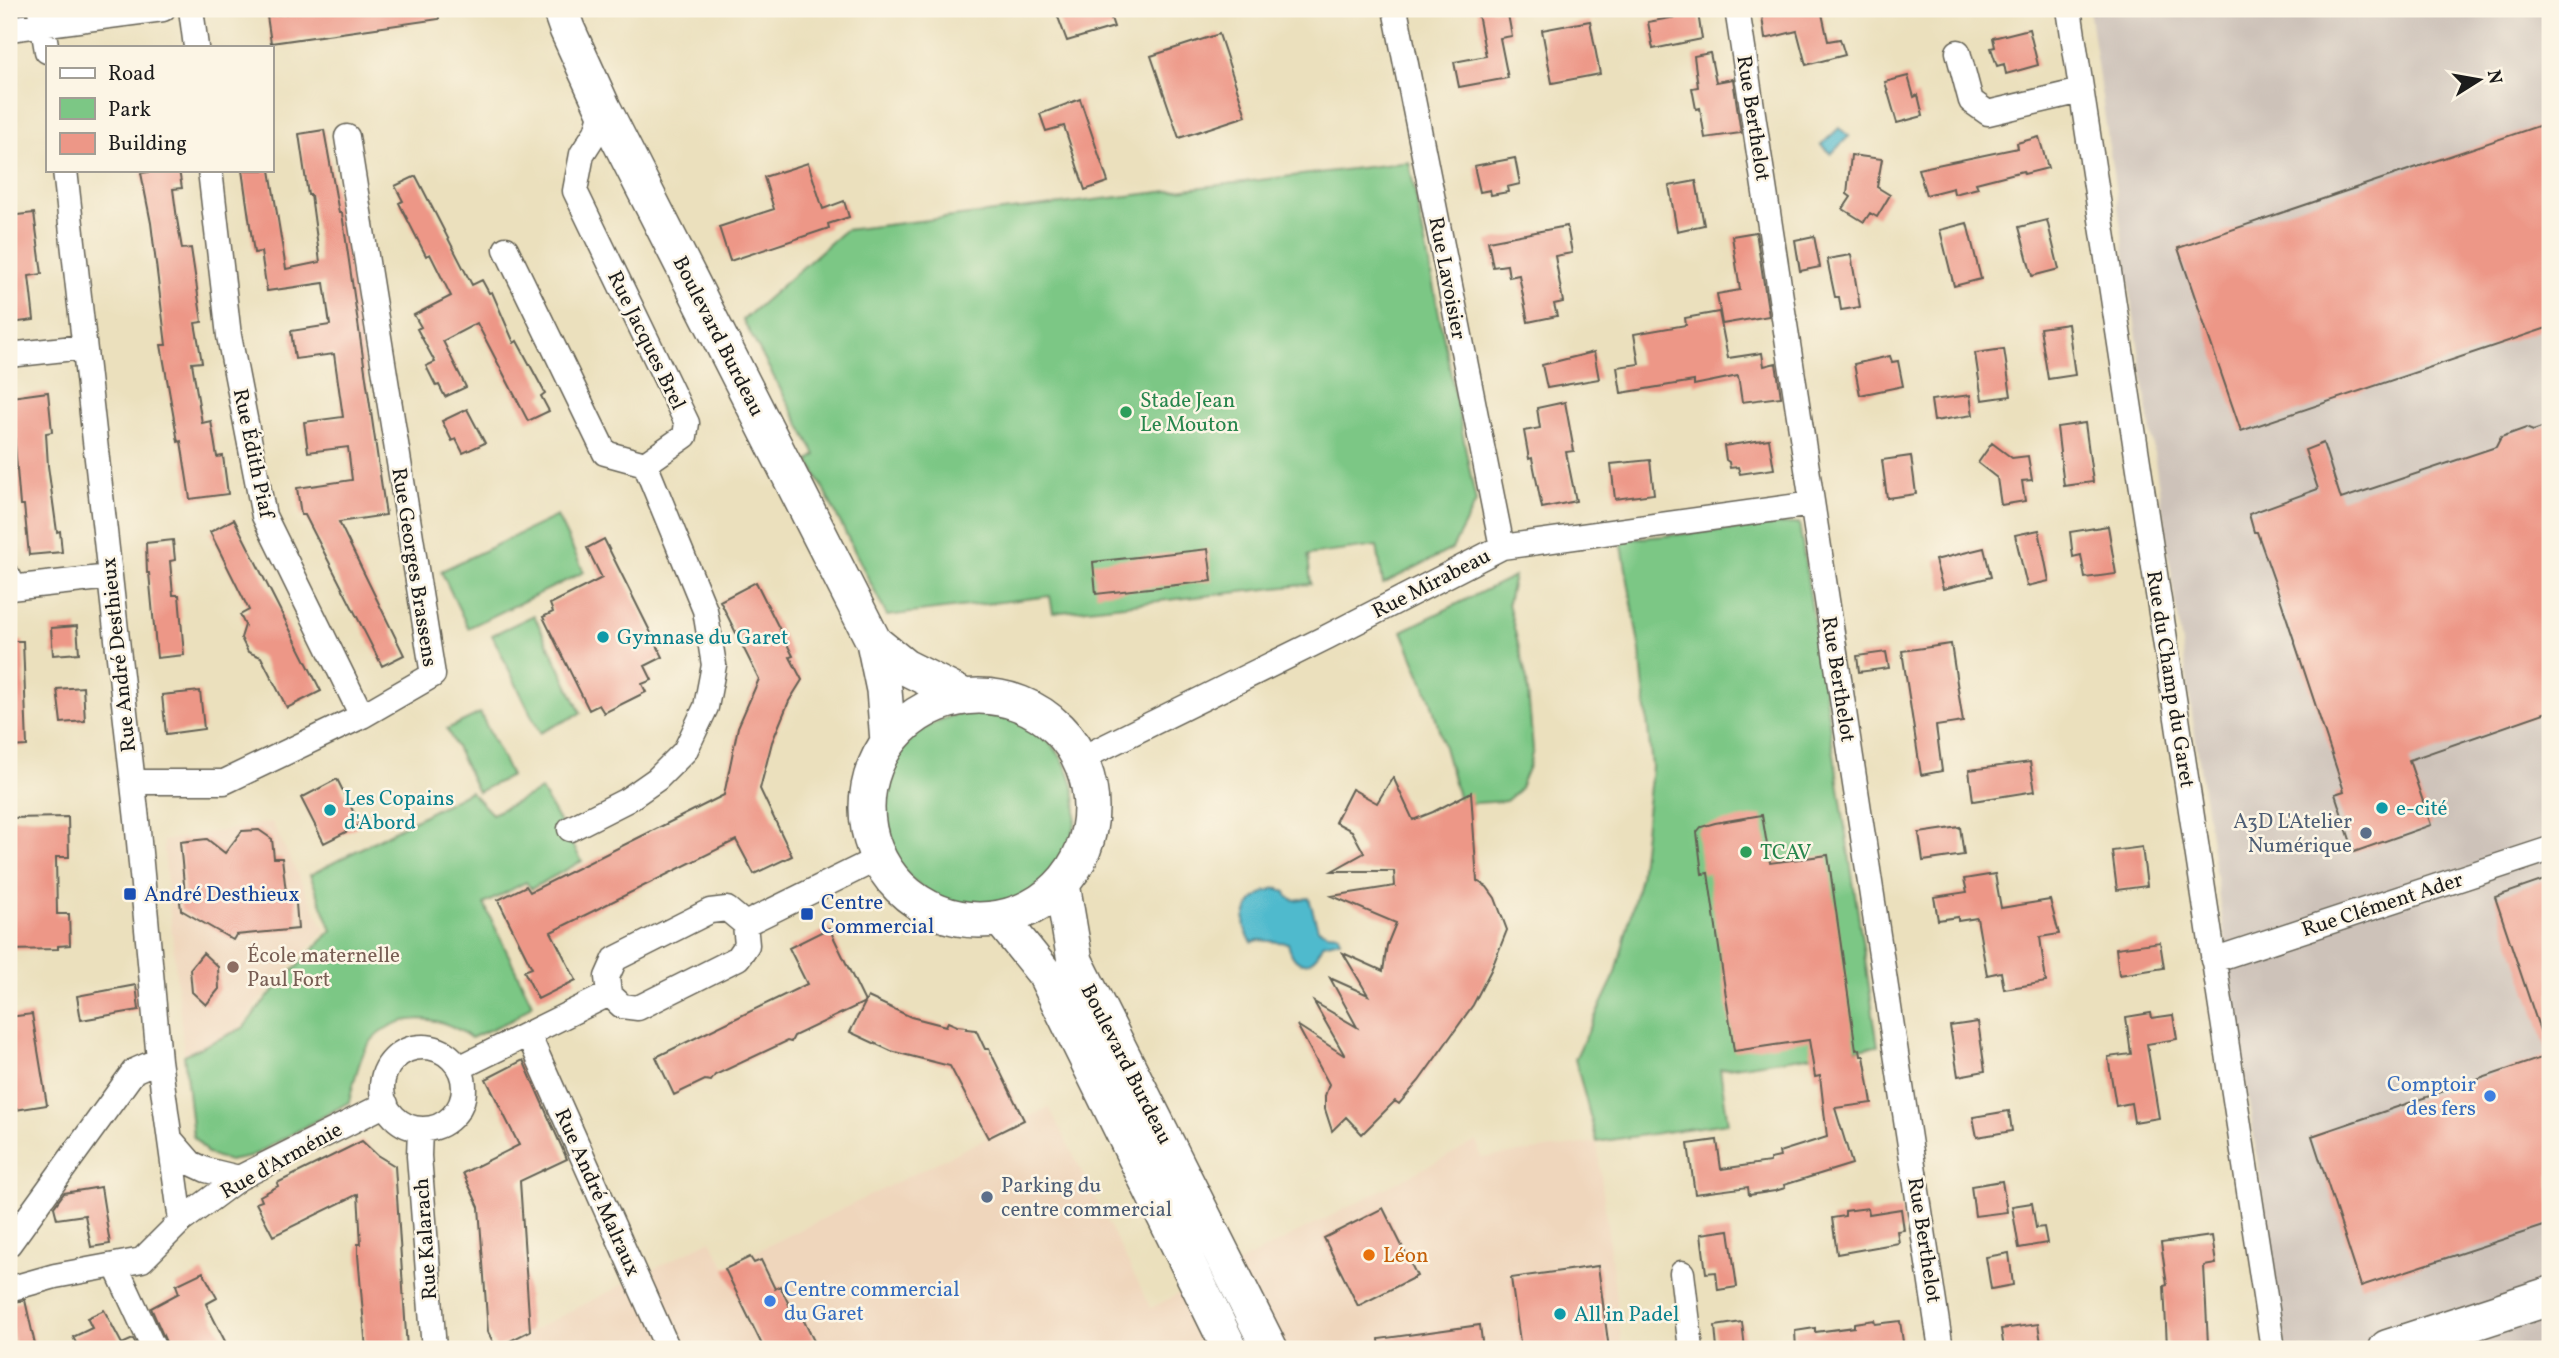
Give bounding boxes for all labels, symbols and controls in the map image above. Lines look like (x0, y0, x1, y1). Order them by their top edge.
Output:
legend (46, 46, 273, 172)
north arrow (2444, 46, 2514, 116)
street label: Rue Berthelot (1728, 53, 1777, 183)
text: Road (108, 60, 155, 89)
text: N (2480, 68, 2508, 87)
text: Park (108, 96, 151, 125)
text: Building (108, 130, 187, 159)
street label: Rue Lavoisier (1420, 214, 1473, 342)
street label: Boulevard Burdeau (665, 252, 771, 422)
street label: Rue Jacques Brel (599, 266, 692, 415)
street label: Rue Édith Piaf (225, 386, 281, 522)
place label: Stade Jean Le Mouton (1140, 387, 1239, 440)
marker: Stade Jean Le Mouton (1118, 404, 1134, 420)
street label: Rue Georges Brassens (383, 466, 444, 669)
street label: Rue Mirabeau (1368, 542, 1496, 627)
street label: Rue André Desthieux (95, 556, 144, 754)
street label: Rue du Champ du Garet (2138, 569, 2201, 790)
street label: Rue Berthelot (1813, 614, 1862, 744)
place label: Gymnase du Garet (617, 624, 788, 653)
marker: Gymnase du Garet (595, 629, 611, 645)
place label: Les Copains d'Abord (344, 785, 454, 838)
place label: e-cité (2396, 795, 2448, 824)
marker: e-cité (2374, 800, 2390, 816)
marker: Les Copains d'Abord (322, 802, 338, 818)
place label: A3D L'Atelier Numérique (2233, 808, 2352, 861)
marker: A3D L'Atelier Numérique (2358, 825, 2374, 841)
place label: TCAV (1760, 839, 1811, 868)
marker: TCAV (1738, 844, 1754, 860)
street label: Rue Clément Ader (2298, 866, 2467, 945)
place label: André Desthieux (144, 881, 299, 910)
marker: André Desthieux (122, 886, 138, 902)
place label: Centre Commercial (821, 889, 934, 942)
marker: Centre Commercial (799, 906, 815, 922)
place label: École maternelle Paul Fort (247, 942, 400, 995)
marker: École maternelle Paul Fort (225, 959, 241, 975)
street label: Boulevard Burdeau (1073, 980, 1179, 1150)
place label: Comptoir des fers (2387, 1071, 2476, 1124)
marker: Comptoir des fers (2482, 1088, 2498, 1104)
street label: Rue André Malraux (547, 1104, 647, 1281)
street label: Rue d'Arménie (216, 1116, 348, 1207)
place label: Parking du centre commercial (1001, 1172, 1172, 1225)
street label: Rue Berthelot (1899, 1175, 1948, 1305)
street label: Rue Kalarach (408, 1177, 445, 1301)
marker: Parking du centre commercial (979, 1189, 995, 1205)
place label: Léon (1383, 1242, 1428, 1271)
marker: Léon (1361, 1247, 1377, 1263)
place label: Centre commercial du Garet (784, 1276, 959, 1329)
marker: Centre commercial du Garet (762, 1293, 778, 1309)
place label: All in Padel (1574, 1301, 1679, 1330)
marker: All in Padel (1552, 1306, 1568, 1322)

